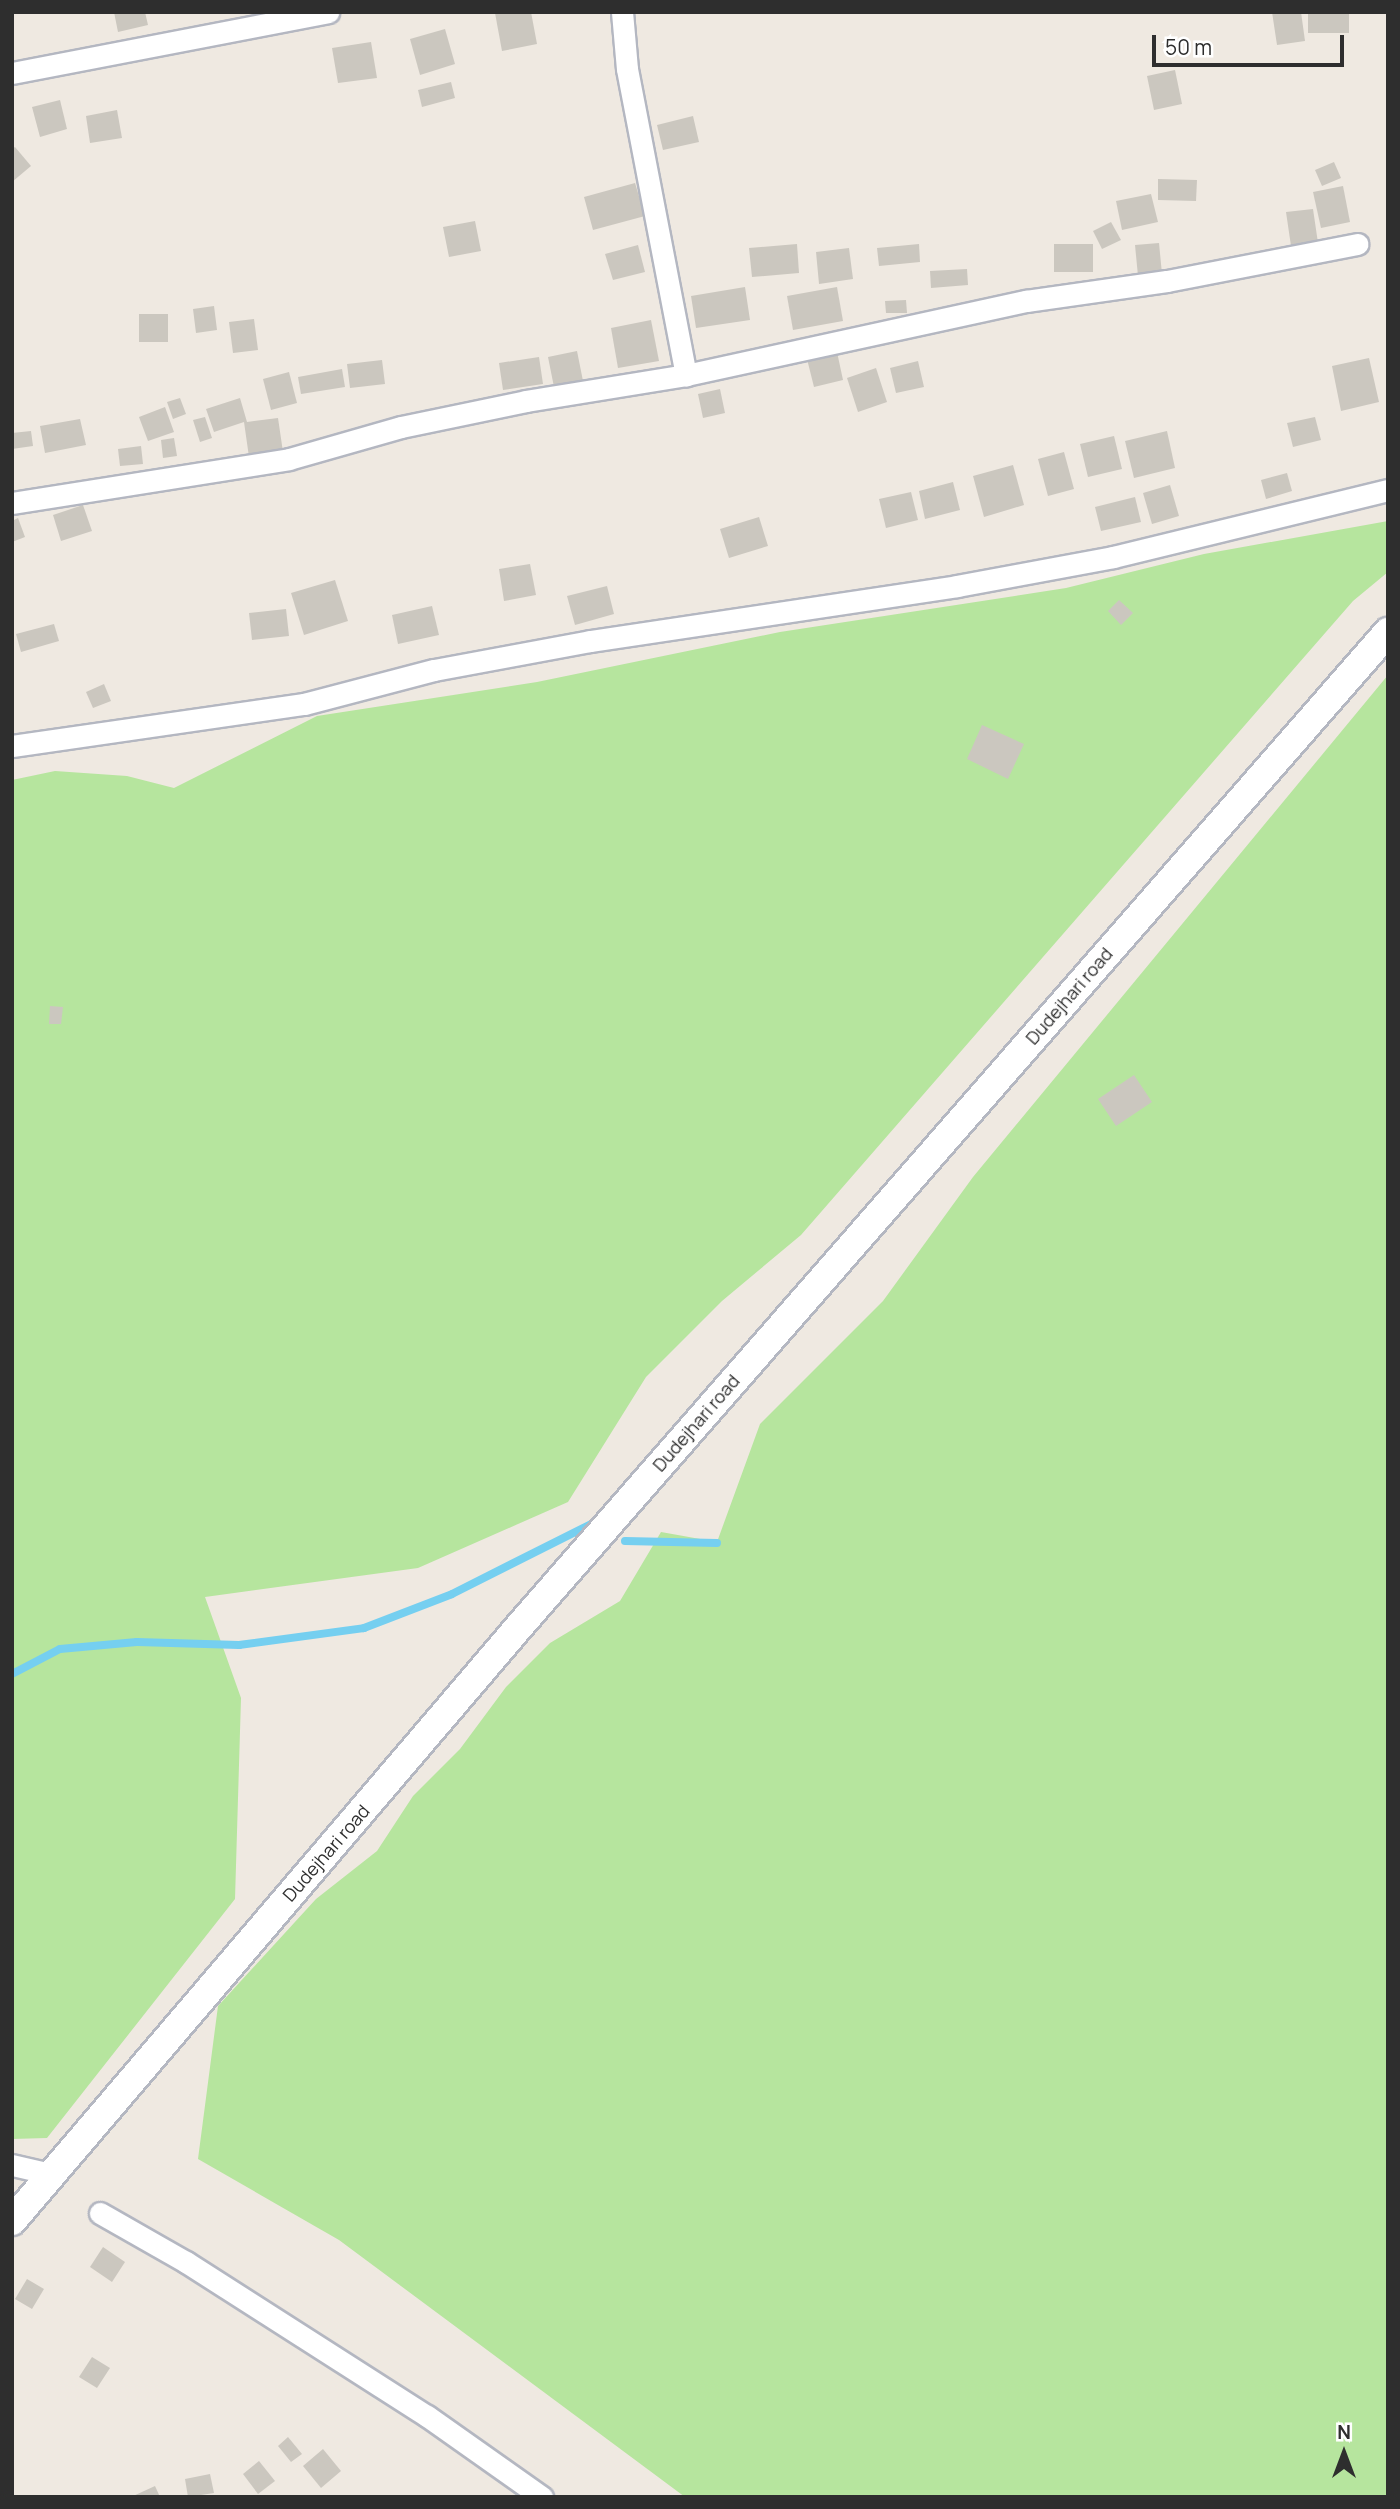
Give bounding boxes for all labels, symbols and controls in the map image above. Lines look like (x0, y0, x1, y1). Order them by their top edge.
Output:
scale bar (1155, 21, 1348, 65)
text: 50 m (1165, 33, 1212, 61)
street label: Dudejhari road (1021, 943, 1117, 1049)
street label: Dudejhari road (648, 1370, 744, 1476)
street label: Dudejhari road (278, 1800, 374, 1906)
north arrow (1309, 2418, 1379, 2488)
text: N (1337, 2419, 1351, 2445)

